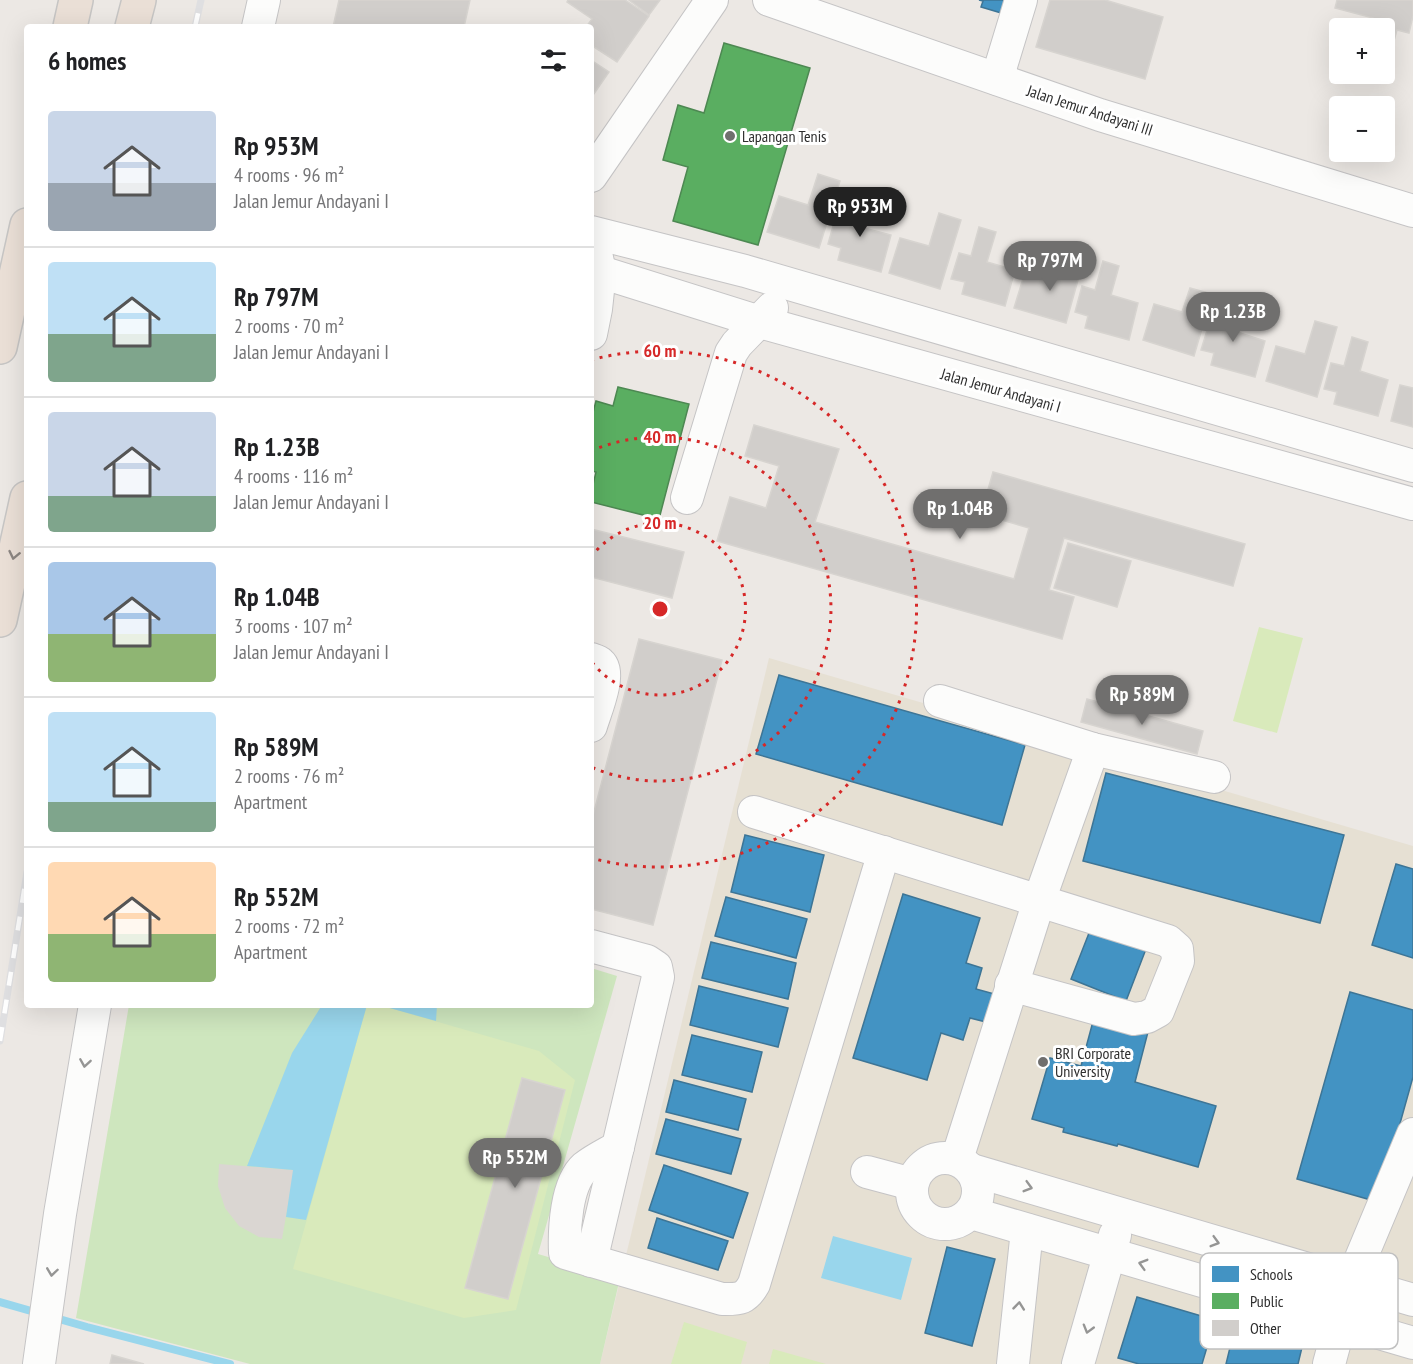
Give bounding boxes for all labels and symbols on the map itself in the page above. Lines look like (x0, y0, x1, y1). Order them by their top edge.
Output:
street label: Jalan Jemur Andayani III (1023, 80, 1156, 140)
place label: Lapangan Tenis (742, 126, 827, 146)
marker: Lapangan Tenis (723, 129, 737, 143)
pin: Rp 953M (805, 187, 915, 238)
pin: Rp 797M (995, 241, 1105, 292)
pin: Rp 1.23B (1171, 292, 1295, 343)
text: 60 m (644, 339, 676, 362)
street label: Jalan Jemur Andayani I (938, 363, 1063, 417)
text: 40 m (644, 425, 676, 448)
pin: Rp 1.04B (898, 489, 1022, 540)
text: 20 m (644, 511, 676, 534)
one-way arrow (9, 550, 22, 560)
centre of rings (650, 599, 670, 619)
pin: Rp 589M (1087, 675, 1197, 726)
place label: BRI Corporate University (1055, 1043, 1131, 1081)
marker: BRI Corporate University (1036, 1055, 1050, 1069)
one-way arrow (79, 1057, 92, 1067)
pin: Rp 552M (460, 1138, 570, 1189)
one-way arrow (1022, 1180, 1033, 1192)
one-way arrow (1209, 1235, 1220, 1247)
legend (1200, 1253, 1398, 1349)
one-way arrow (1138, 1259, 1149, 1271)
text: Schools (1250, 1264, 1293, 1284)
one-way arrow (46, 1267, 59, 1276)
text: Public (1250, 1291, 1284, 1311)
one-way arrow (1012, 1301, 1025, 1310)
text: Other (1250, 1318, 1282, 1338)
one-way arrow (1083, 1323, 1095, 1334)

